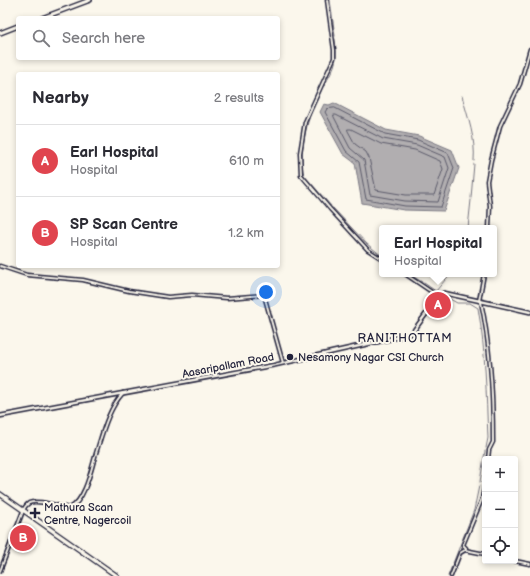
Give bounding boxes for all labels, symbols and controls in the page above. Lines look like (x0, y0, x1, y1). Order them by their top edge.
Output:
search box (16, 16, 280, 60)
icon: search (30, 27, 52, 49)
text: Search here (62, 29, 145, 48)
text: Nearby (32, 88, 89, 108)
text: 2 results (214, 90, 264, 106)
text: Earl Hospital (70, 143, 158, 162)
text: A (41, 153, 49, 169)
text: 610 m (229, 153, 264, 169)
text: Hospital (70, 162, 118, 178)
text: SP Scan Centre (70, 215, 178, 234)
text: B (40, 225, 50, 241)
text: 1.2 km (228, 225, 264, 241)
popup (379, 225, 497, 277)
text: Hospital (70, 234, 118, 250)
text: Earl Hospital (394, 234, 482, 253)
text: Hospital (394, 253, 442, 269)
your location (256, 282, 276, 302)
pin: A (425, 290, 451, 320)
district label: RANITHOTTAM (357, 331, 453, 346)
street label: Aasaripallam Road (181, 350, 275, 381)
place label: Nesamony Nagar CSI Church (298, 351, 444, 364)
marker: Nesamony Nagar CSI Church (285, 352, 295, 362)
map controls (482, 456, 518, 564)
button: + (482, 456, 518, 492)
button: − (482, 492, 518, 528)
place label: Mathura Scan Centre, Nagercoil (44, 501, 131, 527)
marker: Mathura Scan Centre, Nagercoil (29, 507, 41, 519)
pin: B (10, 523, 36, 553)
button: locate (482, 528, 518, 564)

